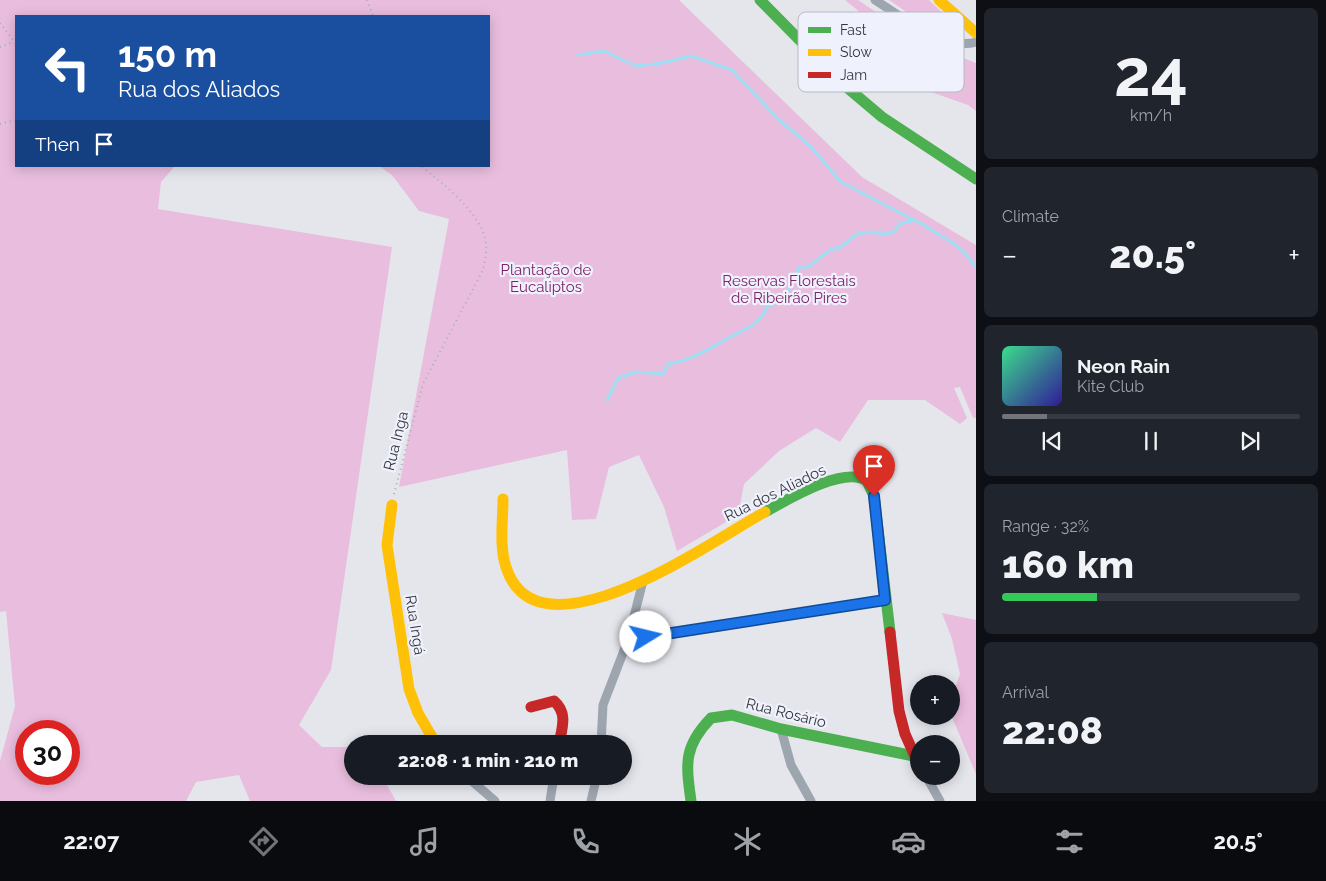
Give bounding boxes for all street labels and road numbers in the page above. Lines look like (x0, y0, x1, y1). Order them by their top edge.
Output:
street label: Rua Inga (380, 409, 412, 473)
street label: Rua dos Aliados (721, 461, 829, 525)
street label: Rua Ingá (401, 594, 429, 656)
street label: Rua Rosário (744, 694, 828, 732)

